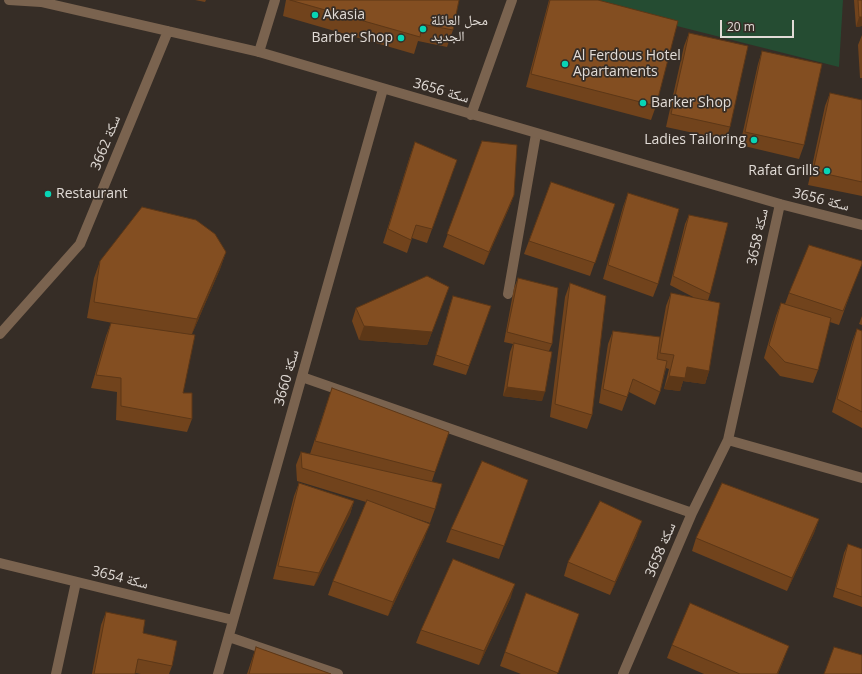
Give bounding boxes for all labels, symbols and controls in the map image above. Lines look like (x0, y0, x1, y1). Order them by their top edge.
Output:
place label: Akasia (323, 7, 365, 23)
marker: Akasia (310, 10, 320, 20)
scale bar (722, 12, 796, 38)
place label: محل العائلة الجديد (431, 13, 488, 46)
text: 20 m (727, 18, 755, 35)
marker: محل العائلة الجديد (418, 24, 428, 34)
place label: Barber Shop (311, 30, 393, 46)
marker: Barber Shop (396, 33, 406, 43)
place label: Al Ferdous Hotel Apartaments (573, 48, 681, 80)
marker: Al Ferdous Hotel Apartaments (560, 59, 570, 69)
street label: سكة 3656 (411, 75, 471, 107)
place label: Barker Shop (651, 95, 731, 111)
marker: Barker Shop (638, 98, 648, 108)
street label: سكة 3662 (87, 113, 125, 173)
place label: Ladies Tailoring (644, 132, 746, 148)
marker: Ladies Tailoring (749, 135, 759, 145)
place label: Rafat Grills (748, 163, 819, 179)
marker: Rafat Grills (822, 166, 832, 176)
street label: سكة 3656 (791, 185, 851, 215)
place label: Restaurant (56, 186, 128, 202)
marker: Restaurant (43, 189, 53, 199)
street label: سكة 3658 (744, 207, 772, 267)
street label: سكة 3660 (271, 348, 303, 408)
street label: سكة 3658 (642, 520, 680, 580)
street label: سكة 3654 (90, 563, 150, 593)

